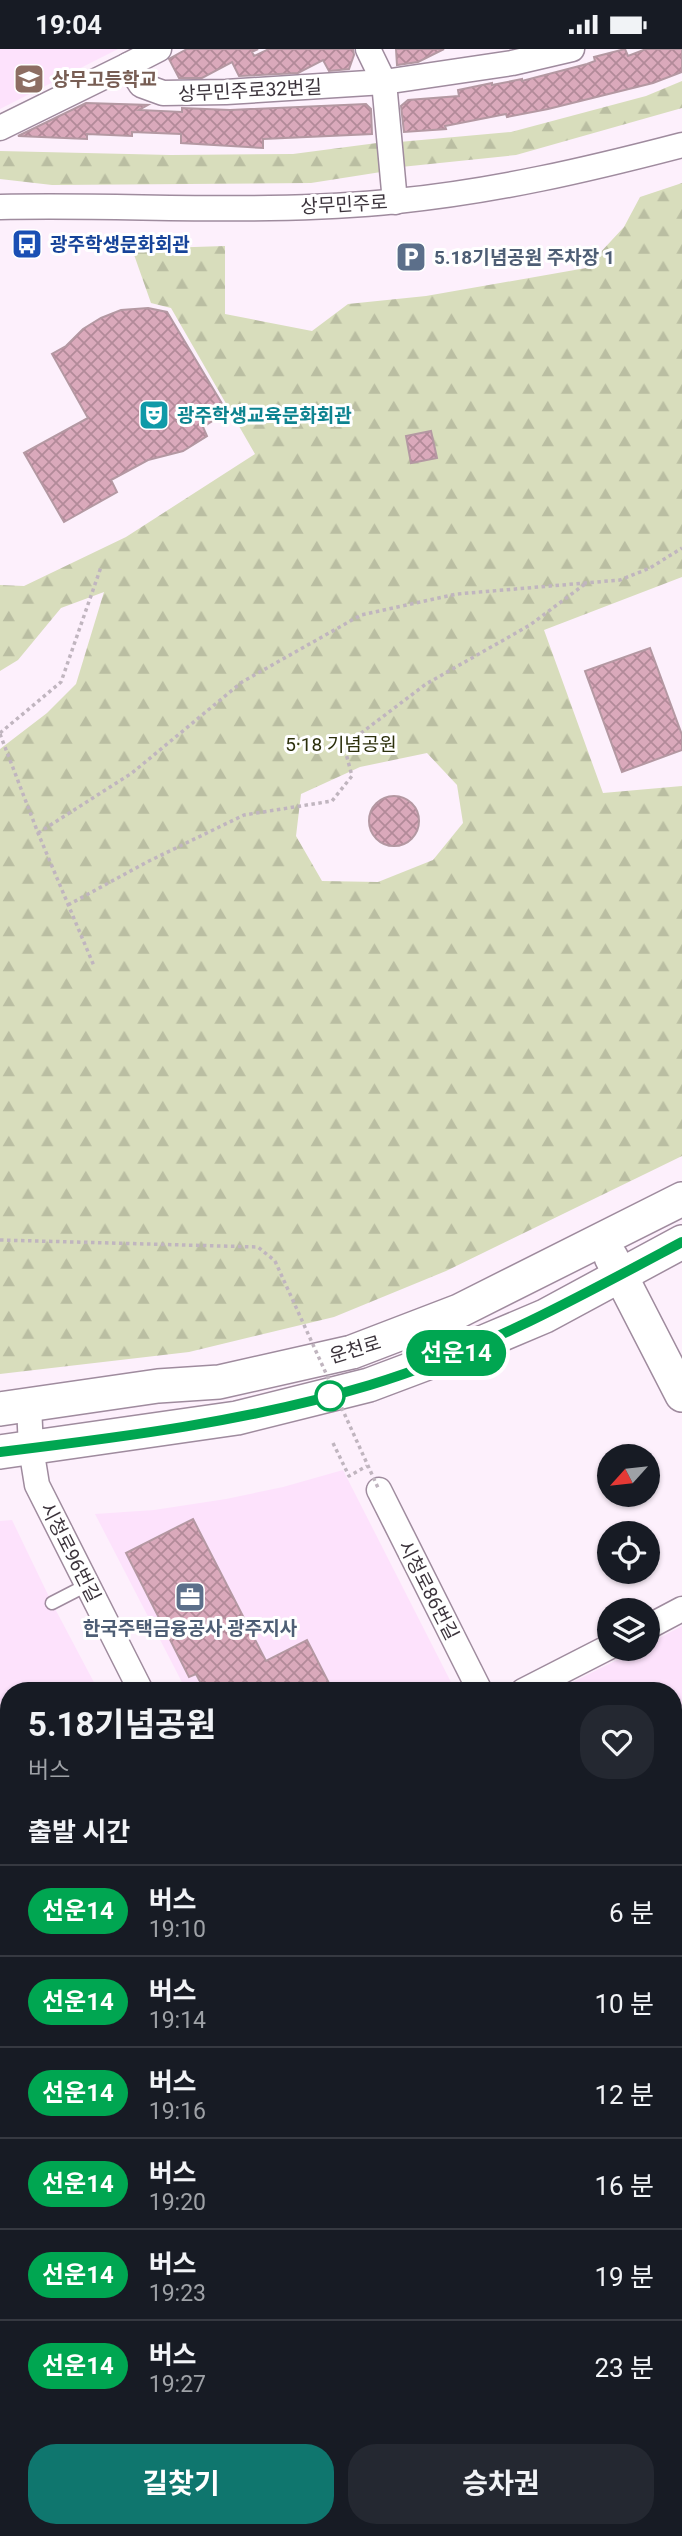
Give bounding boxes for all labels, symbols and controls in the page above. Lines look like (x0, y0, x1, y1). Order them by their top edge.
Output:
text: 19:04 (35, 10, 102, 40)
school or university icon: 상무고등학교 (12, 62, 46, 96)
place label: 상무고등학교 (52, 68, 157, 91)
street label: 상무민주로32번길 (178, 75, 322, 106)
street label: 상무민주로 (300, 191, 388, 218)
bus stop icon: 광주학생문화회관 (10, 227, 44, 261)
place label: 광주학생문화회관 (50, 233, 190, 256)
parking icon: 5.18기념공원 주차장 1 (394, 240, 428, 274)
place label: 5.18기념공원 주차장 1 (434, 246, 615, 269)
theatre icon: 광주학생교육문화회관 (137, 398, 171, 432)
place label: 광주학생교육문화회관 (177, 404, 352, 427)
park label: 5·18 기념공원 (285, 733, 397, 756)
line badge: 선운14 (407, 1330, 505, 1376)
street label: 운천로 (327, 1331, 384, 1368)
text: 선운14 (420, 1339, 492, 1367)
unlabelled marker (315, 1381, 345, 1411)
north arrow (597, 1444, 660, 1507)
map controls (597, 1444, 660, 1661)
street label: 시청로96번길 (36, 1499, 105, 1606)
button: locate (597, 1521, 660, 1584)
street label: 시청로86번길 (394, 1537, 463, 1644)
office icon: 한국주택금융공사 광주지사 (173, 1580, 207, 1614)
button: layers (597, 1598, 660, 1661)
place label: 한국주택금융공사 광주지사 (83, 1617, 298, 1640)
text: 5.18기념공원 (28, 1705, 216, 1744)
button: heart (580, 1705, 654, 1779)
text: 버스 (28, 1757, 70, 1784)
text: 출발 시간 (28, 1817, 130, 1847)
text: 버스 (149, 1885, 197, 1915)
text: 선운14 (42, 1897, 114, 1925)
text: 6 분 (609, 1898, 654, 1928)
text: 19:10 (149, 1916, 206, 1943)
text: 버스 (149, 1976, 197, 2006)
text: 선운14 (42, 1988, 114, 2016)
text: 10 분 (594, 1989, 654, 2019)
text: 19:14 (149, 2007, 206, 2034)
text: 버스 (149, 2067, 197, 2097)
text: 선운14 (42, 2079, 114, 2107)
text: 12 분 (594, 2080, 654, 2110)
text: 19:16 (149, 2098, 206, 2125)
text: 버스 (149, 2158, 197, 2188)
text: 선운14 (42, 2170, 114, 2198)
text: 16 분 (594, 2171, 654, 2201)
text: 19:20 (149, 2189, 206, 2216)
text: 버스 (149, 2249, 197, 2279)
text: 선운14 (42, 2261, 114, 2289)
text: 19 분 (594, 2262, 654, 2292)
text: 19:23 (149, 2280, 206, 2307)
text: 버스 (149, 2340, 197, 2370)
text: 선운14 (42, 2352, 114, 2380)
text: 23 분 (594, 2353, 654, 2383)
text: 19:27 (149, 2371, 206, 2398)
button: 길찾기 (28, 2444, 334, 2524)
button: 승차권 (348, 2444, 654, 2524)

